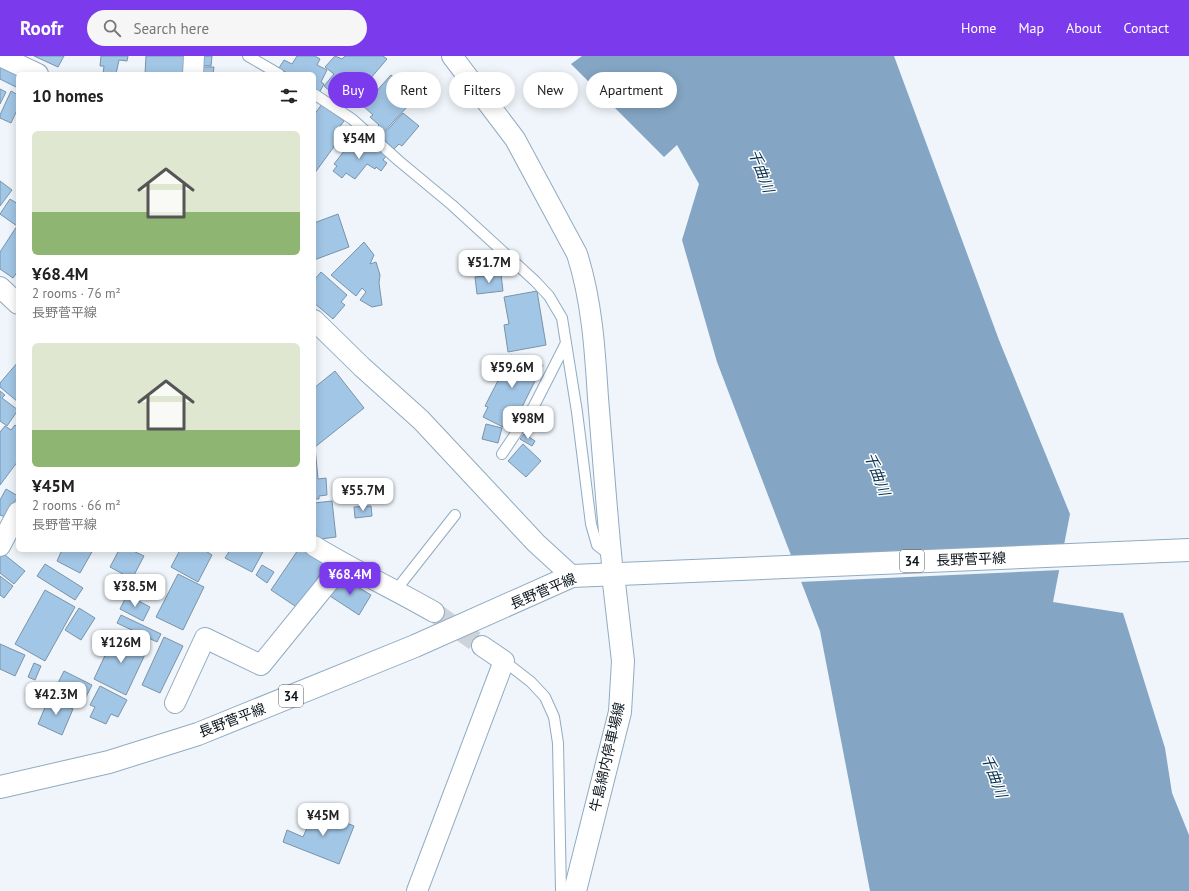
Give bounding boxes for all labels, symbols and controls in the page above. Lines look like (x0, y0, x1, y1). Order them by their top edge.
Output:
search box (87, 10, 367, 46)
text: Roofr (20, 16, 63, 40)
icon: search (101, 17, 123, 39)
text: Search here (133, 19, 209, 38)
text: Home (961, 19, 996, 37)
text: Map (1018, 19, 1044, 37)
text: About (1066, 19, 1102, 37)
text: Contact (1124, 19, 1169, 37)
chip: Buy (328, 72, 378, 108)
chip: Rent (386, 72, 441, 108)
chip: Filters (449, 72, 515, 108)
chip: New (523, 72, 578, 108)
chip: Apartment (586, 72, 677, 108)
text: 10 homes (32, 85, 103, 107)
icon: filters (278, 85, 300, 107)
pin: ¥54M (335, 126, 383, 160)
text: ¥54M (343, 130, 375, 147)
water label: 千曲川 (745, 146, 779, 197)
icon: home (130, 157, 202, 229)
pin: ¥51.7M (456, 250, 522, 284)
text: ¥51.7M (467, 254, 511, 271)
text: ¥68.4M (32, 263, 88, 285)
text: 2 rooms · 76 m² (32, 285, 121, 302)
text: 長野菅平線 (32, 304, 97, 321)
pin: ¥59.6M (479, 355, 545, 389)
text: ¥59.6M (490, 359, 534, 376)
icon: home (130, 369, 202, 441)
pin: ¥98M (504, 406, 552, 440)
text: ¥98M (512, 410, 544, 427)
water label: 千曲川 (861, 449, 895, 500)
text: ¥45M (32, 475, 75, 497)
pin: ¥55.7M (330, 478, 396, 512)
text: ¥55.7M (341, 482, 385, 499)
text: 2 rooms · 66 m² (32, 497, 121, 514)
text: 長野菅平線 (32, 516, 97, 533)
street label: 長野菅平線 (936, 549, 1006, 569)
road number: 34 (900, 550, 924, 572)
pin: ¥68.4M (317, 562, 383, 596)
text: ¥68.4M (328, 566, 372, 583)
street label: 長野菅平線 (507, 569, 579, 613)
pin: ¥38.5M (102, 574, 168, 608)
text: ¥38.5M (113, 578, 157, 595)
pin: ¥126M (93, 630, 149, 664)
text: ¥126M (101, 634, 141, 651)
pin: ¥42.3M (23, 682, 89, 716)
road number: 34 (279, 685, 303, 707)
text: ¥42.3M (34, 686, 78, 703)
street label: 長野菅平線 (196, 699, 268, 741)
street label: 牛島綿内停車場線 (586, 700, 628, 814)
water label: 千曲川 (978, 751, 1012, 802)
pin: ¥45M (299, 803, 347, 837)
text: ¥45M (307, 807, 339, 824)

